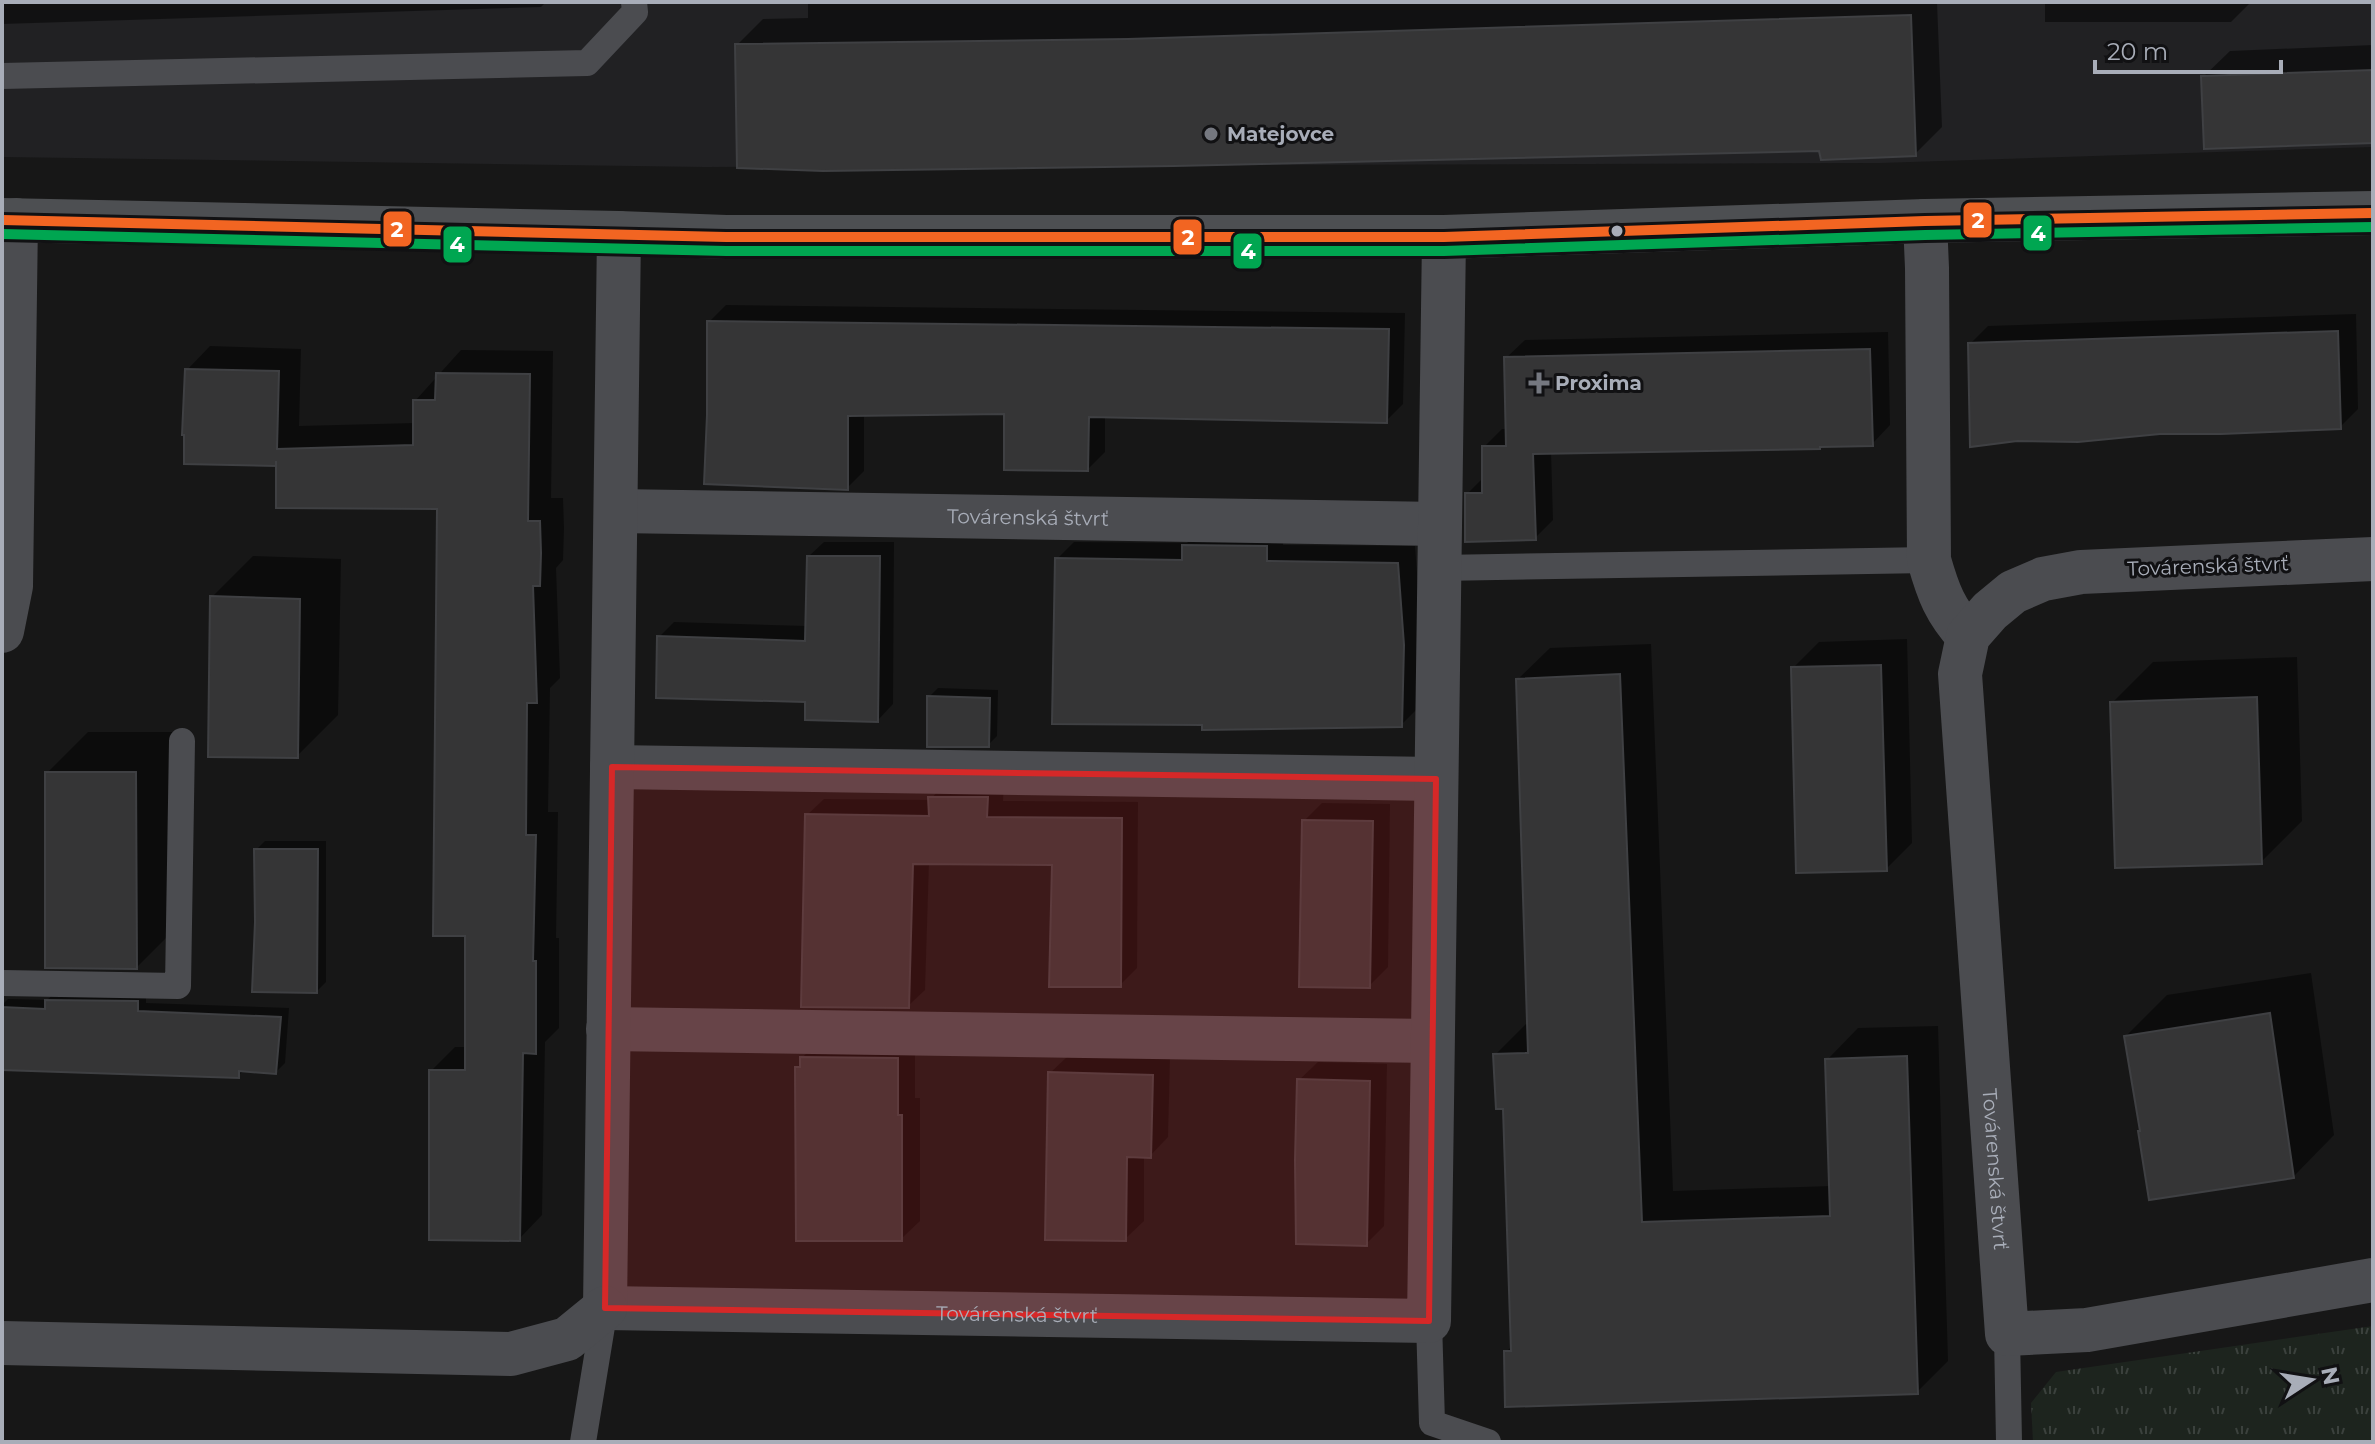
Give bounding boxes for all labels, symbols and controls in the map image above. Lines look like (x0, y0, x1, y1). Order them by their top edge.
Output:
scale bar (2095, 24, 2281, 74)
text: 20 m (2107, 37, 2168, 66)
place label: Matejovce (1227, 122, 1334, 146)
marker: Matejovce (1202, 125, 1220, 143)
line badge: 2 (1962, 201, 1993, 239)
text: 2 (1972, 207, 1985, 234)
line badge: 2 (382, 210, 413, 248)
line badge: 4 (2022, 214, 2053, 252)
text: 2 (391, 216, 404, 243)
line badge: 2 (1172, 218, 1203, 256)
text: 4 (2030, 220, 2046, 247)
unlabelled marker (1609, 223, 1625, 239)
text: 2 (1182, 224, 1195, 251)
line badge: 4 (442, 225, 473, 264)
text: 4 (449, 231, 465, 258)
line badge: 4 (1232, 232, 1263, 270)
text: 4 (1240, 238, 1256, 265)
place label: Proxima (1555, 371, 1642, 395)
marker: Proxima (1530, 374, 1548, 392)
street label: Továrenská štvrť (947, 504, 1109, 531)
street label: Továrenská štvrť (2127, 551, 2289, 581)
street label: Továrenská štvrť (1978, 1088, 2013, 1251)
street label: Továrenská štvrť (936, 1301, 1098, 1328)
north arrow (2271, 1340, 2351, 1420)
text: N (2315, 1364, 2345, 1387)

